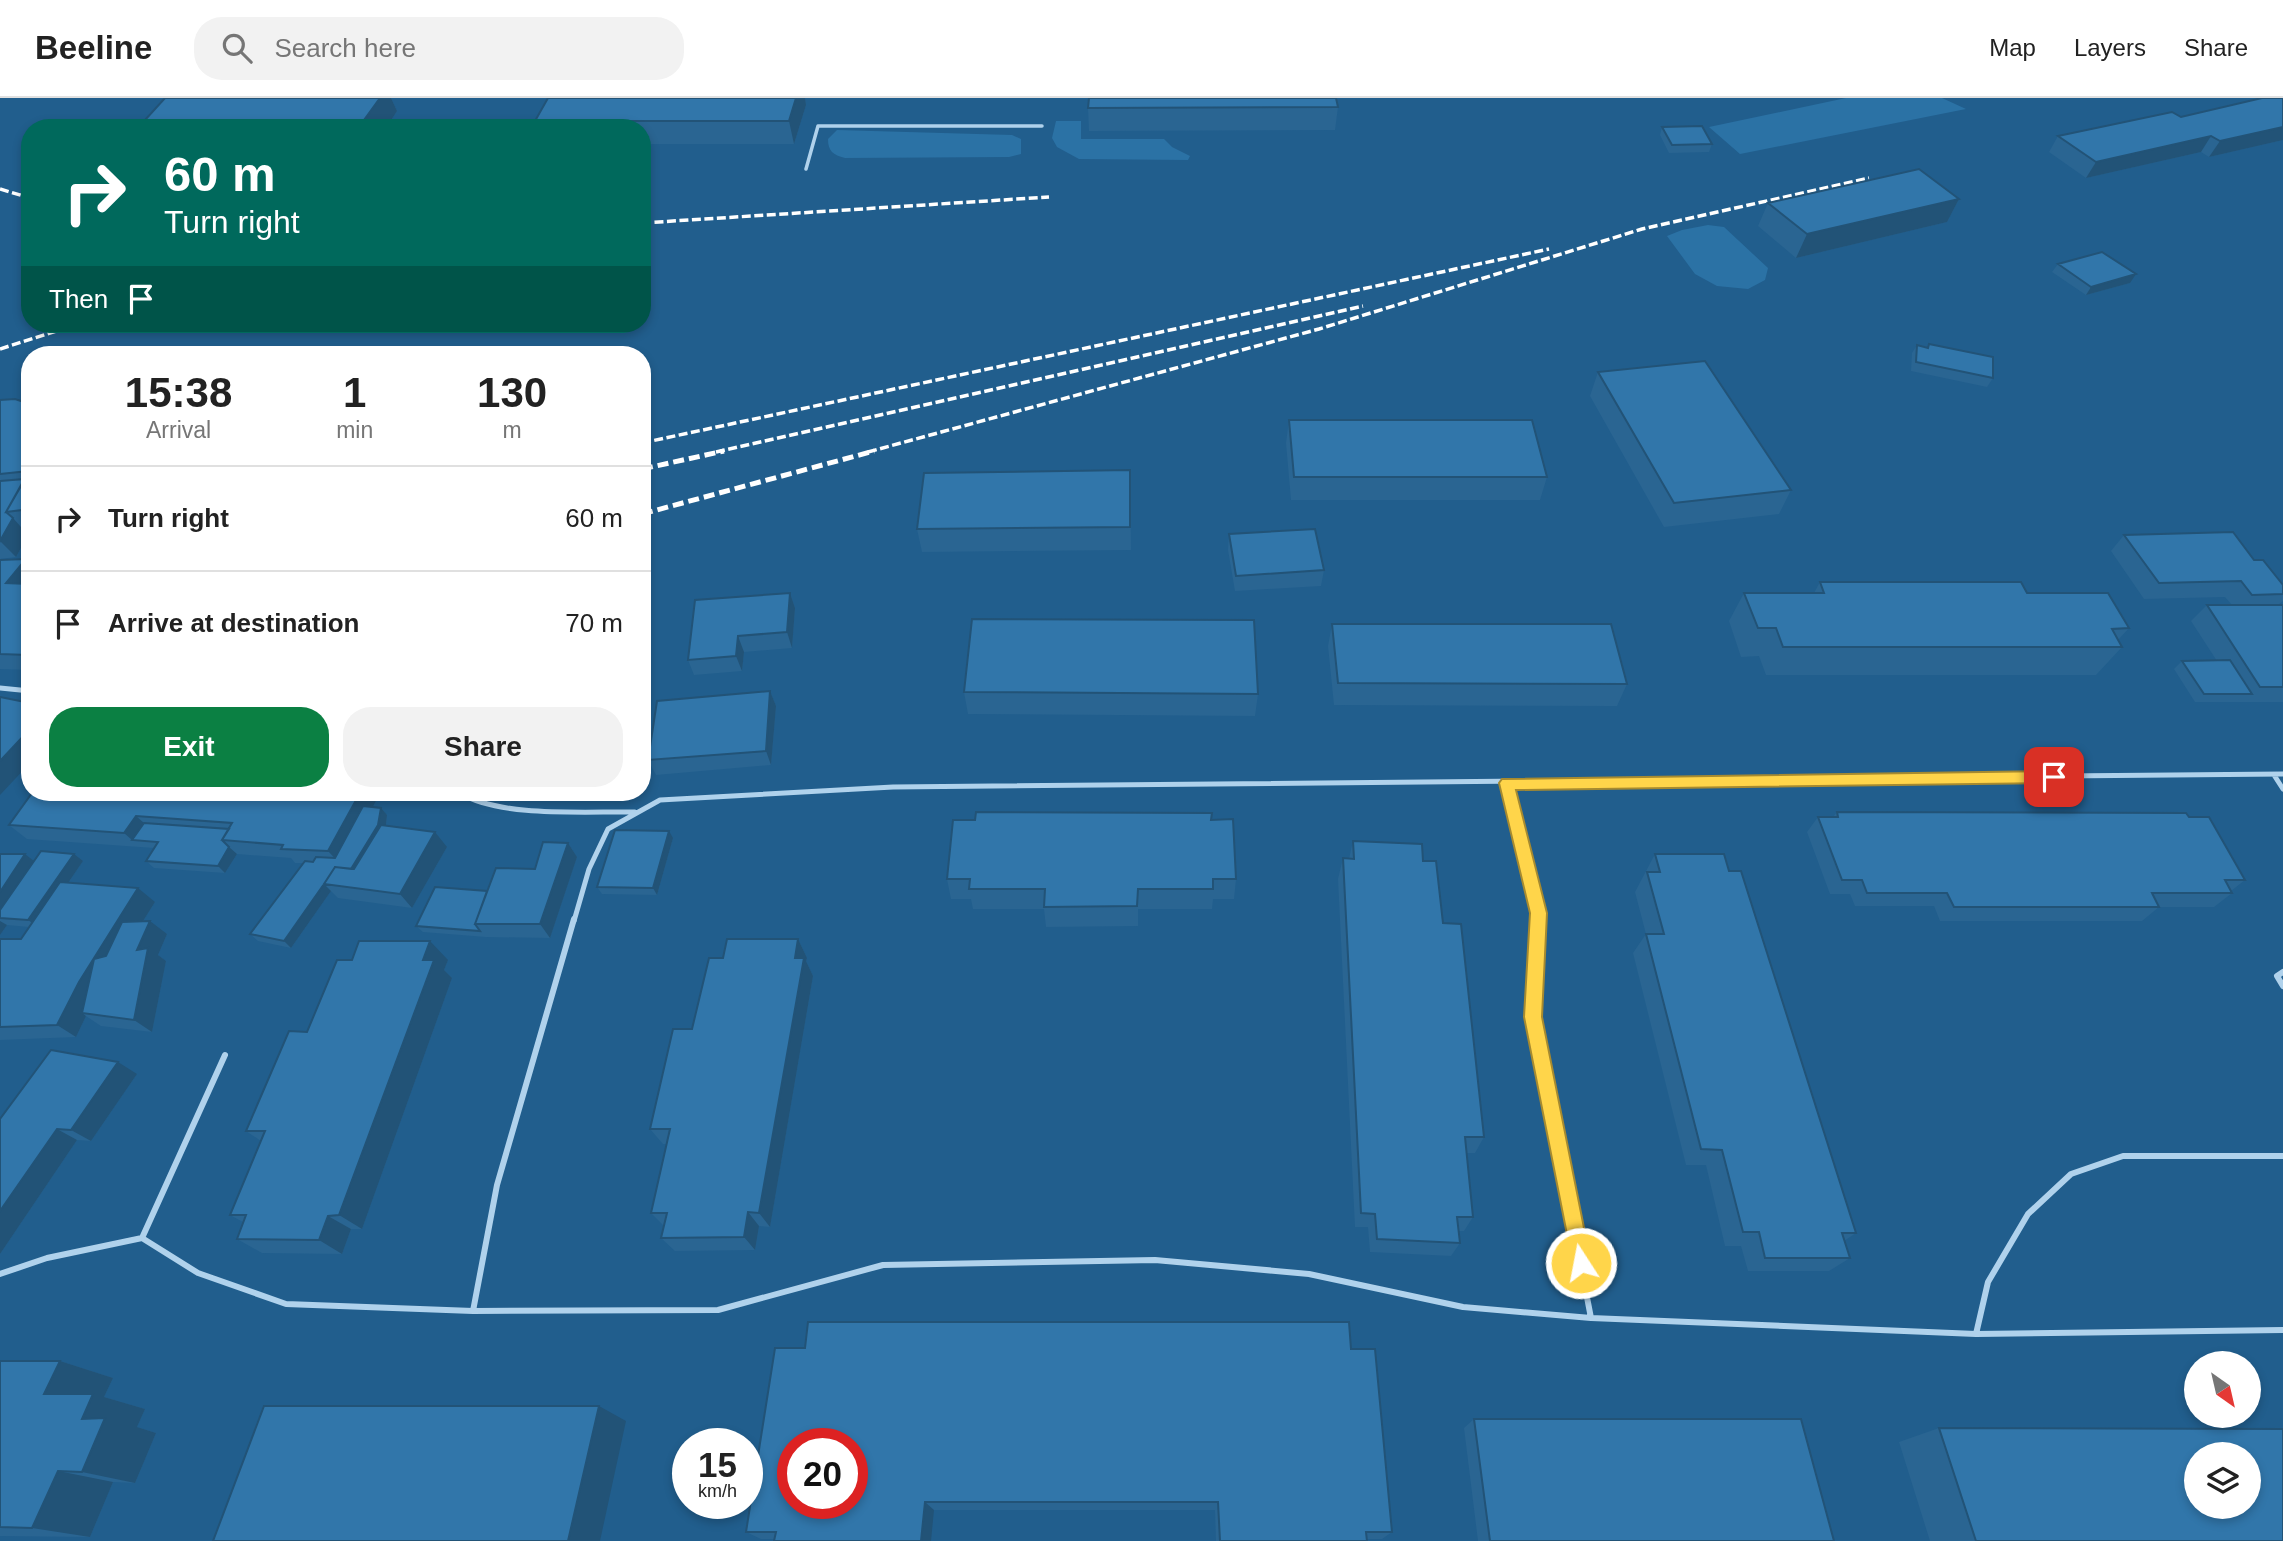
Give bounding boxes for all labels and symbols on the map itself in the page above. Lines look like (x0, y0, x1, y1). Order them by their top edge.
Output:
pin (2024, 747, 2084, 807)
position arrow (1544, 1226, 1618, 1300)
north arrow (2184, 1351, 2261, 1428)
speed limit sign: 20 (777, 1428, 868, 1519)

